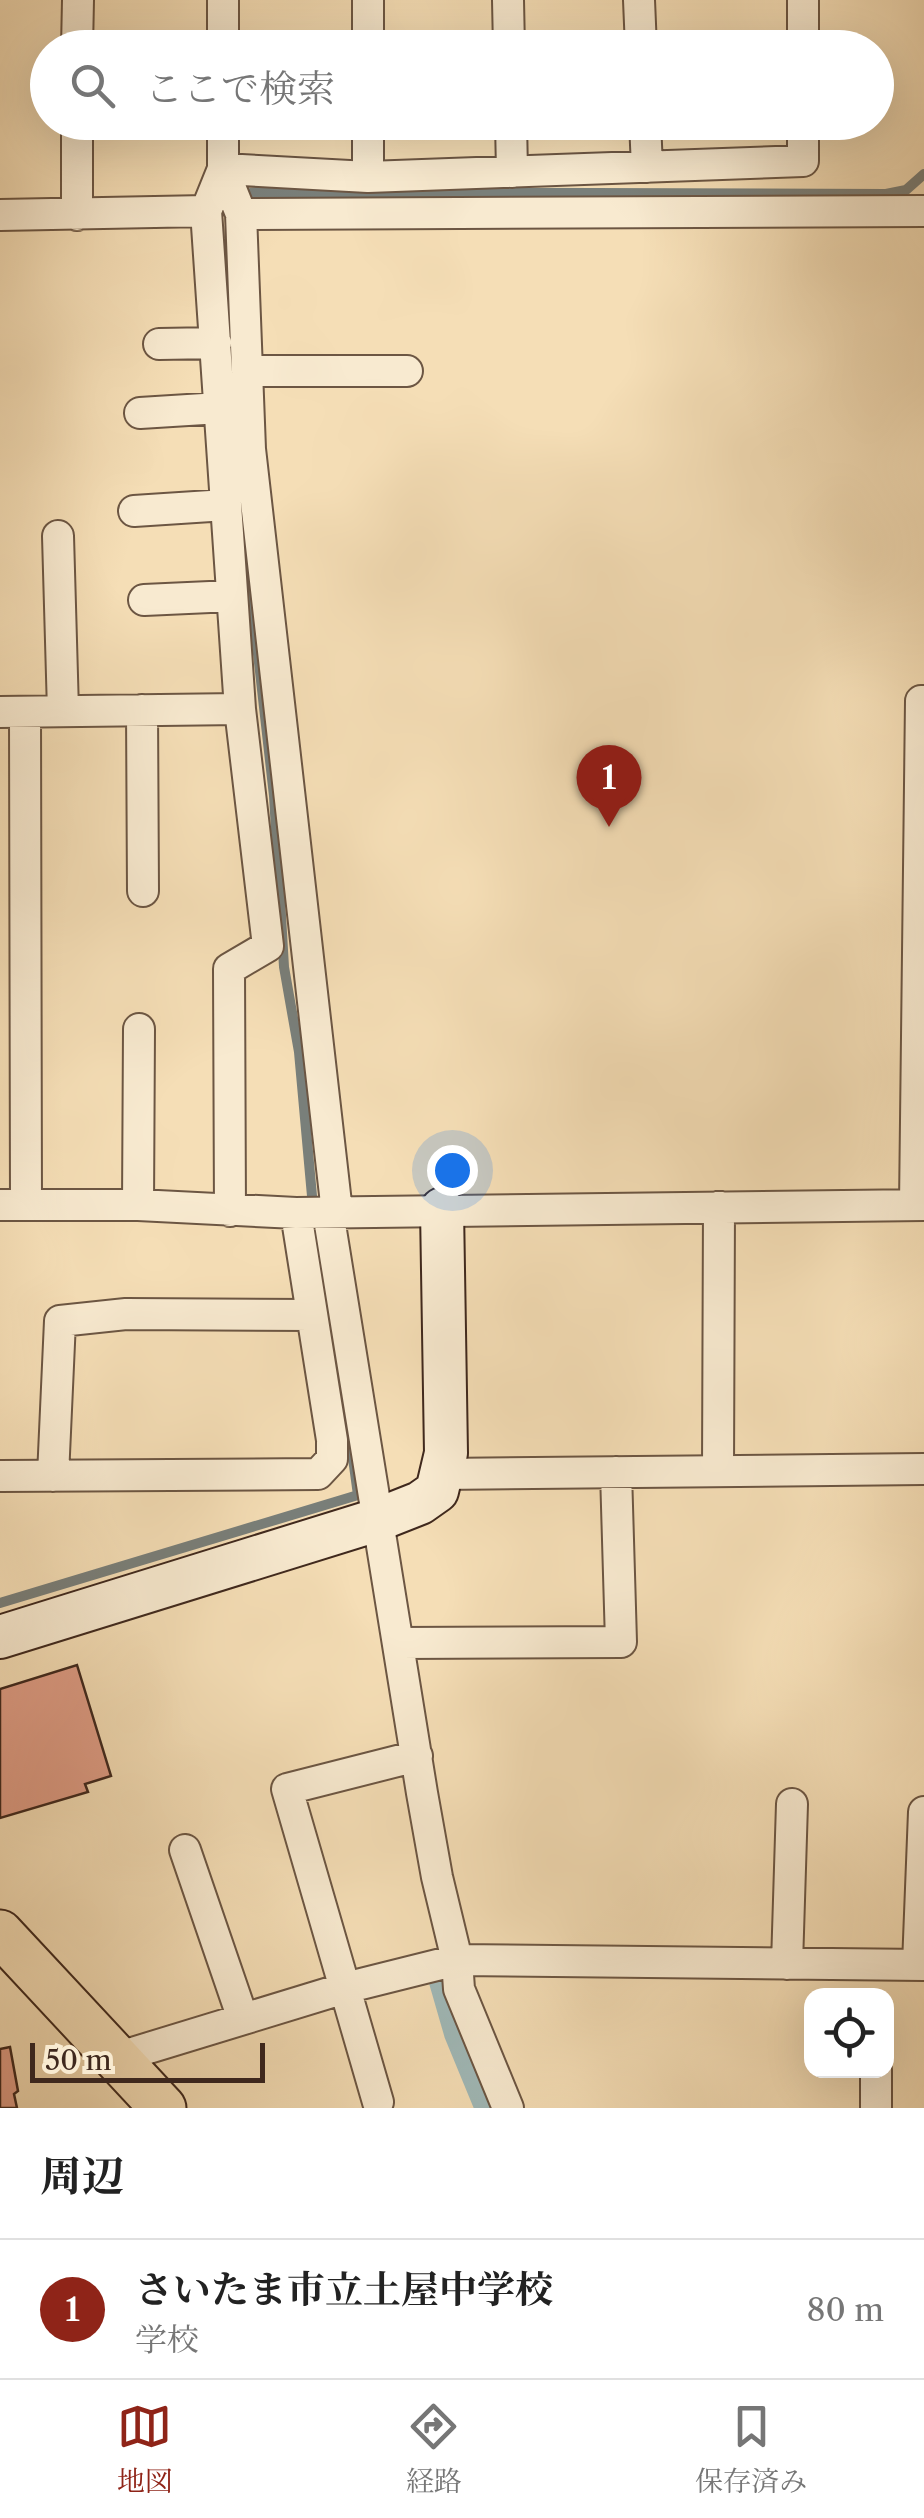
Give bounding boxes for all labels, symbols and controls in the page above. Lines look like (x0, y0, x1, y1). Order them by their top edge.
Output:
search box (30, 30, 894, 140)
icon: search (65, 58, 120, 113)
text: ここで検索 (145, 65, 335, 112)
pin: 1 (576, 744, 642, 827)
your location (427, 1145, 478, 1196)
map controls (804, 1988, 894, 2078)
button: locate (804, 1988, 894, 2078)
scale bar (30, 2038, 265, 2082)
text: 50 m (45, 2043, 112, 2077)
text: 周辺 (40, 2150, 124, 2202)
text: さいたま市立土屋中学校 (135, 2266, 553, 2313)
text: 1 (65, 2290, 80, 2329)
text: 80 m (806, 2290, 884, 2329)
text: 学校 (135, 2320, 199, 2359)
tab: 地図 (117, 2399, 173, 2499)
tab: 経路 (406, 2399, 462, 2499)
tab: 保存済み (695, 2399, 807, 2499)

